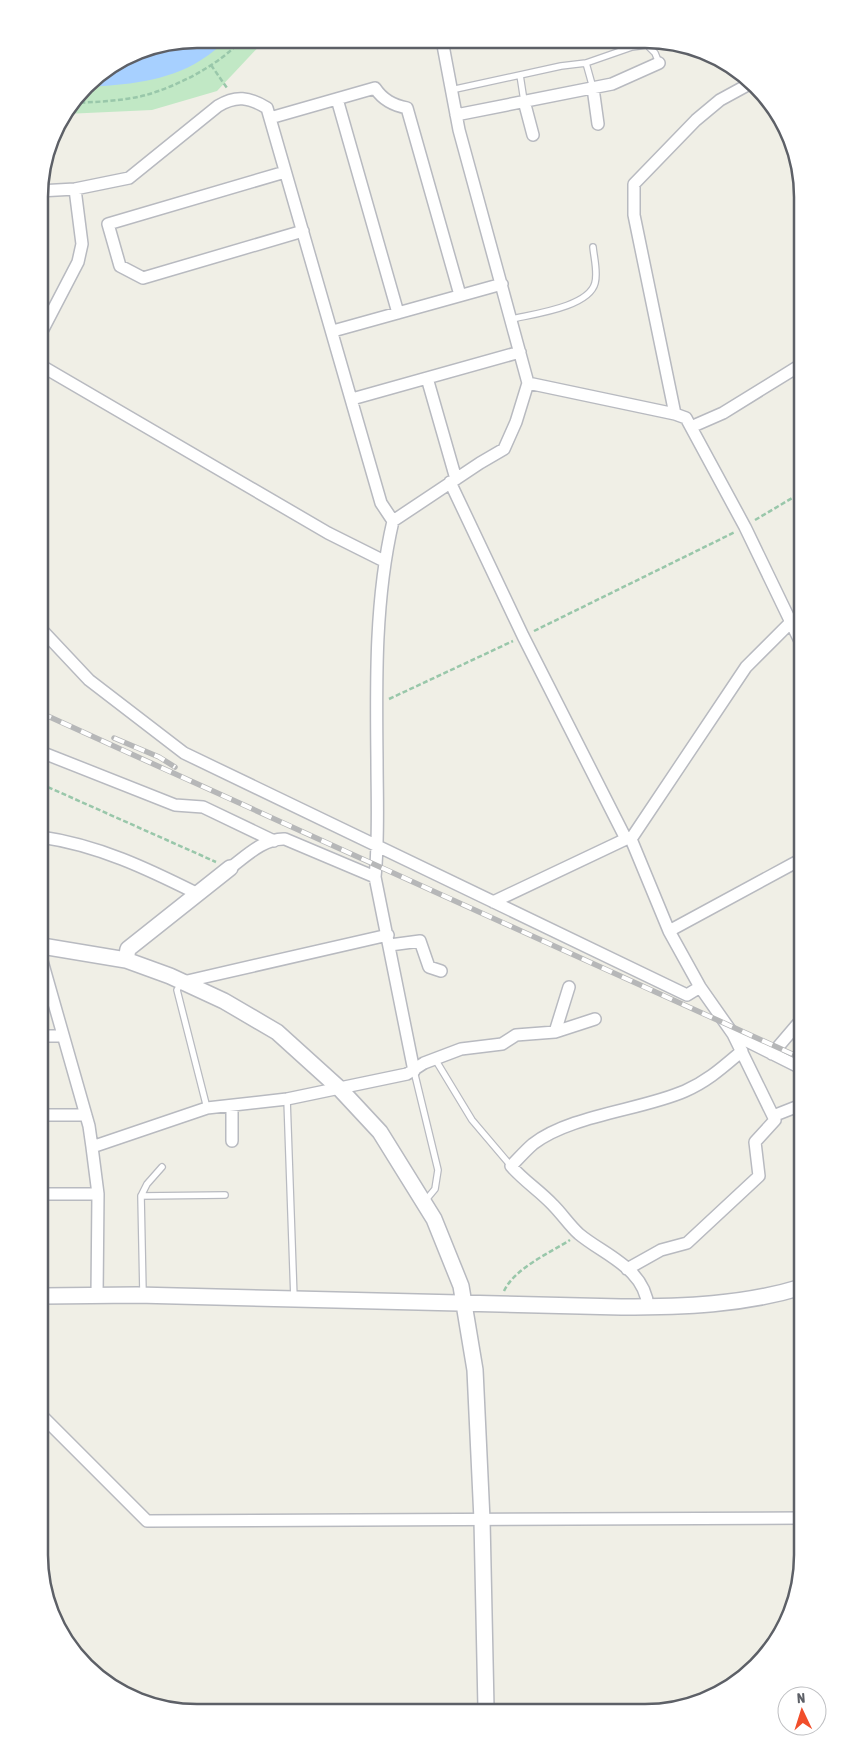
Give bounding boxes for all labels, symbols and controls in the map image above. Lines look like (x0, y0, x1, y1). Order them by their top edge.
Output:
north arrow (777, 1686, 827, 1736)
text: N (796, 1690, 806, 1706)

